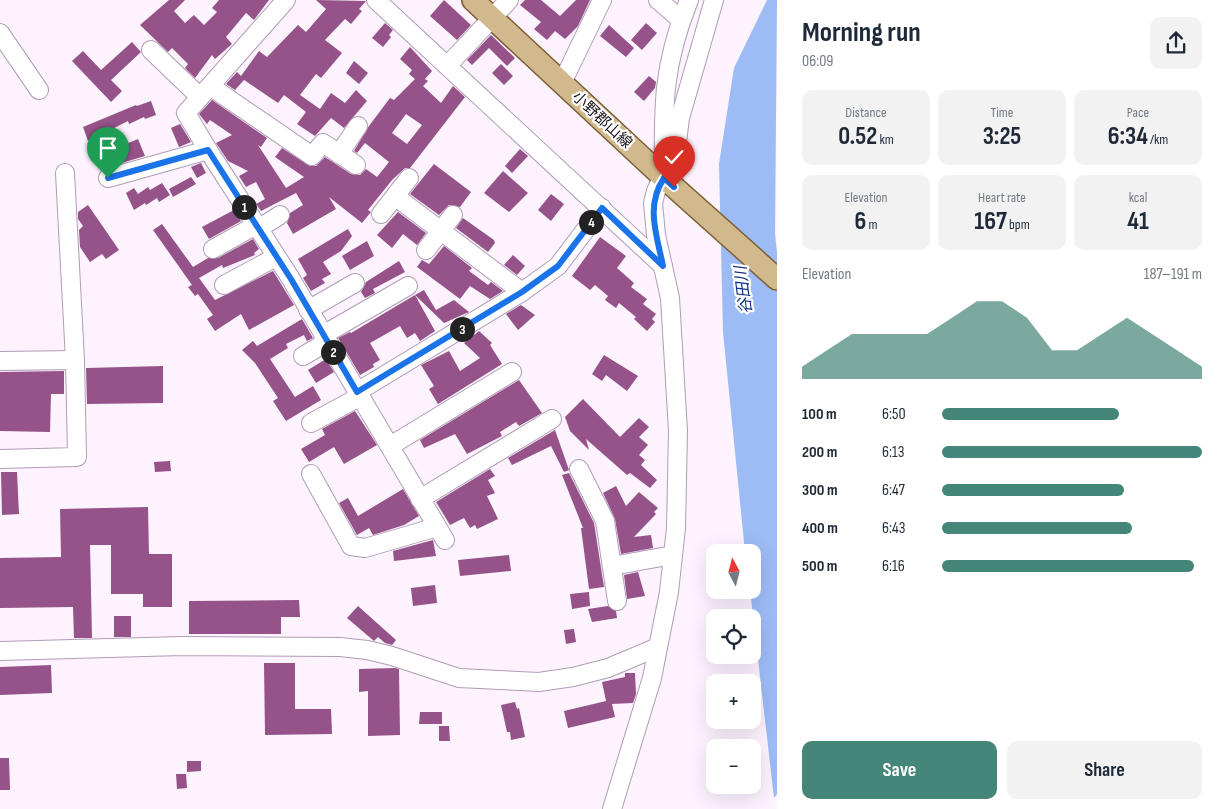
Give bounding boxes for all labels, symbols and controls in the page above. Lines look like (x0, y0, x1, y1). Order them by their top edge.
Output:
text: Morning run (802, 16, 921, 49)
button: share (1150, 17, 1202, 69)
text: 06:09 (802, 52, 833, 71)
street label: 小野郡山線 (568, 87, 636, 153)
text: Distance (845, 104, 887, 121)
text: Time (991, 104, 1013, 121)
text: Pace (1127, 104, 1149, 121)
text: 0.52 (838, 121, 877, 152)
text: 3:25 (983, 121, 1021, 152)
text: 6:34 (1108, 121, 1148, 152)
pin (87, 127, 129, 178)
text: km (877, 131, 894, 148)
text: /km (1148, 131, 1168, 148)
icon: arrive (94, 134, 122, 162)
pin (653, 136, 695, 187)
icon: check (660, 143, 688, 171)
text: Elevation (844, 189, 888, 206)
text: Heart rate (978, 189, 1026, 206)
text: kcal (1129, 189, 1147, 206)
pin: 1 (232, 194, 256, 220)
text: 1 (242, 199, 247, 216)
text: 6 (855, 206, 866, 237)
text: 167 (974, 206, 1007, 237)
text: 41 (1127, 206, 1149, 237)
pin: 4 (578, 210, 604, 234)
text: 4 (588, 214, 595, 231)
text: m (866, 216, 878, 233)
text: bpm (1007, 216, 1030, 233)
water label: 谷田川 (731, 263, 756, 315)
text: Elevation (802, 265, 851, 284)
text: 187–191 m (1144, 265, 1202, 284)
pin: 3 (450, 316, 474, 342)
text: 3 (459, 321, 466, 338)
pin: 2 (320, 340, 346, 364)
text: 2 (330, 344, 337, 361)
text: 100 m (802, 405, 837, 424)
text: 6:50 (882, 405, 906, 424)
text: 200 m (802, 443, 837, 462)
text: 6:13 (882, 443, 904, 462)
text: 300 m (802, 481, 838, 500)
text: 6:47 (882, 481, 905, 500)
text: 400 m (802, 519, 838, 538)
text: 6:43 (882, 519, 906, 538)
north arrow (706, 544, 761, 599)
map controls (706, 544, 761, 794)
text: 500 m (802, 557, 837, 576)
text: 6:16 (882, 557, 905, 576)
button: locate (706, 609, 761, 664)
button: + (706, 674, 761, 729)
button: − (706, 739, 761, 794)
button: Save (802, 741, 997, 799)
button: Share (1007, 741, 1202, 799)

